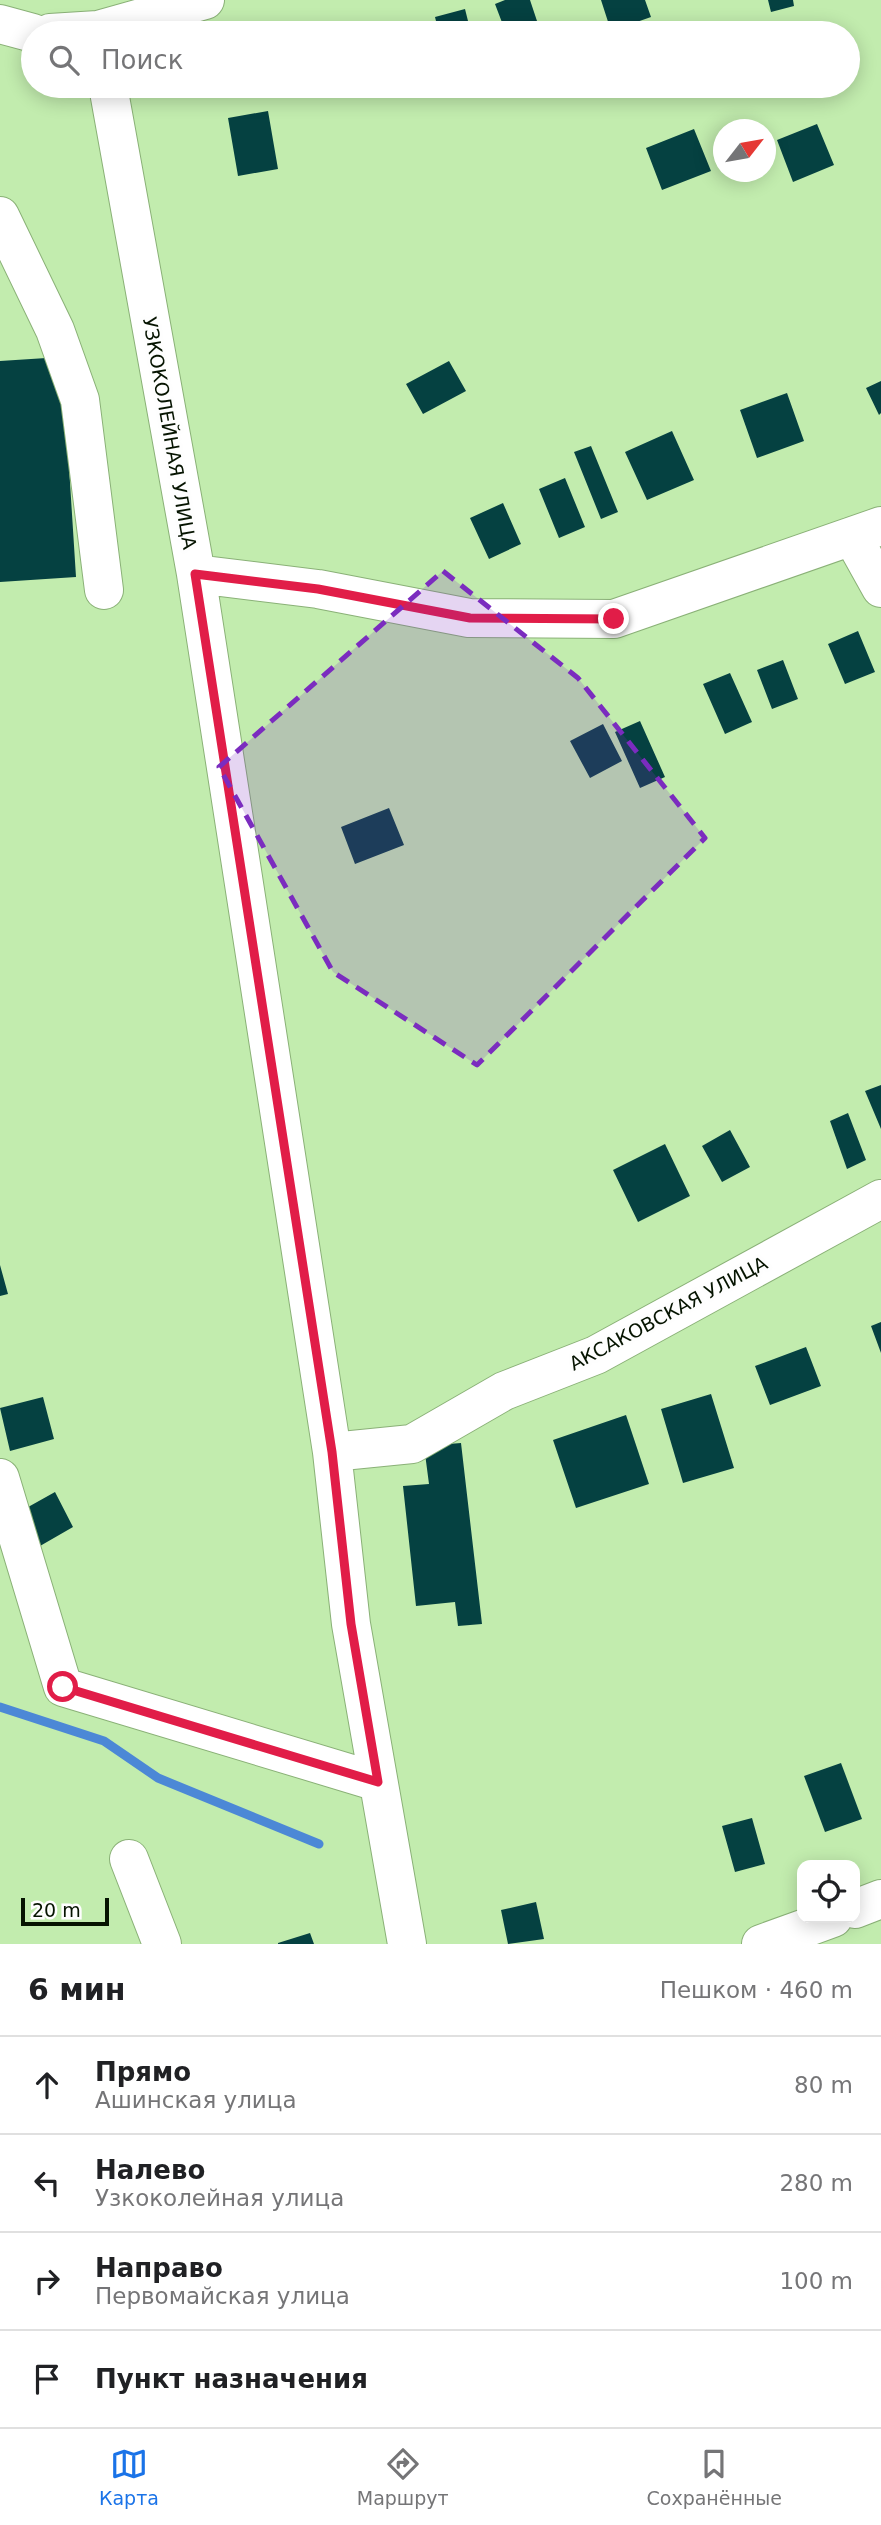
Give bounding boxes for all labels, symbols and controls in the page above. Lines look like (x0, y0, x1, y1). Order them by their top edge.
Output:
search box (21, 21, 860, 98)
icon: search (45, 41, 83, 79)
text: Поиск (101, 45, 183, 75)
north arrow (713, 119, 776, 182)
street label: УЗКОКОЛЕЙНАЯ УЛИЦА (139, 315, 201, 551)
route end (598, 603, 629, 634)
street label: АКСАКОВСКАЯ УЛИЦА (565, 1251, 771, 1375)
route start (47, 1671, 78, 1702)
map controls (797, 1860, 860, 1923)
button: locate (797, 1860, 860, 1923)
scale bar (21, 1895, 108, 1927)
text: 20 m (32, 1899, 81, 1921)
text: 6 мин (28, 1972, 126, 2007)
text: Пешком · 460 m (660, 1977, 853, 2003)
text: Прямо (95, 2057, 191, 2087)
icon: ahead (28, 2066, 66, 2104)
text: 80 m (794, 2072, 853, 2098)
text: Ашинская улица (95, 2087, 297, 2113)
text: Налево (95, 2155, 205, 2185)
icon: left (28, 2164, 66, 2202)
text: 280 m (779, 2170, 853, 2196)
text: Узкоколейная улица (95, 2185, 344, 2211)
text: Направо (95, 2253, 223, 2283)
icon: right (28, 2262, 66, 2300)
text: 100 m (779, 2268, 853, 2294)
text: Первомайская улица (95, 2283, 350, 2309)
icon: arrive (28, 2360, 66, 2398)
text: Пункт назначения (95, 2364, 368, 2394)
tab: Карта (99, 2445, 159, 2509)
tab: Маршрут (357, 2445, 449, 2509)
tab: Сохранённые (647, 2445, 782, 2509)

